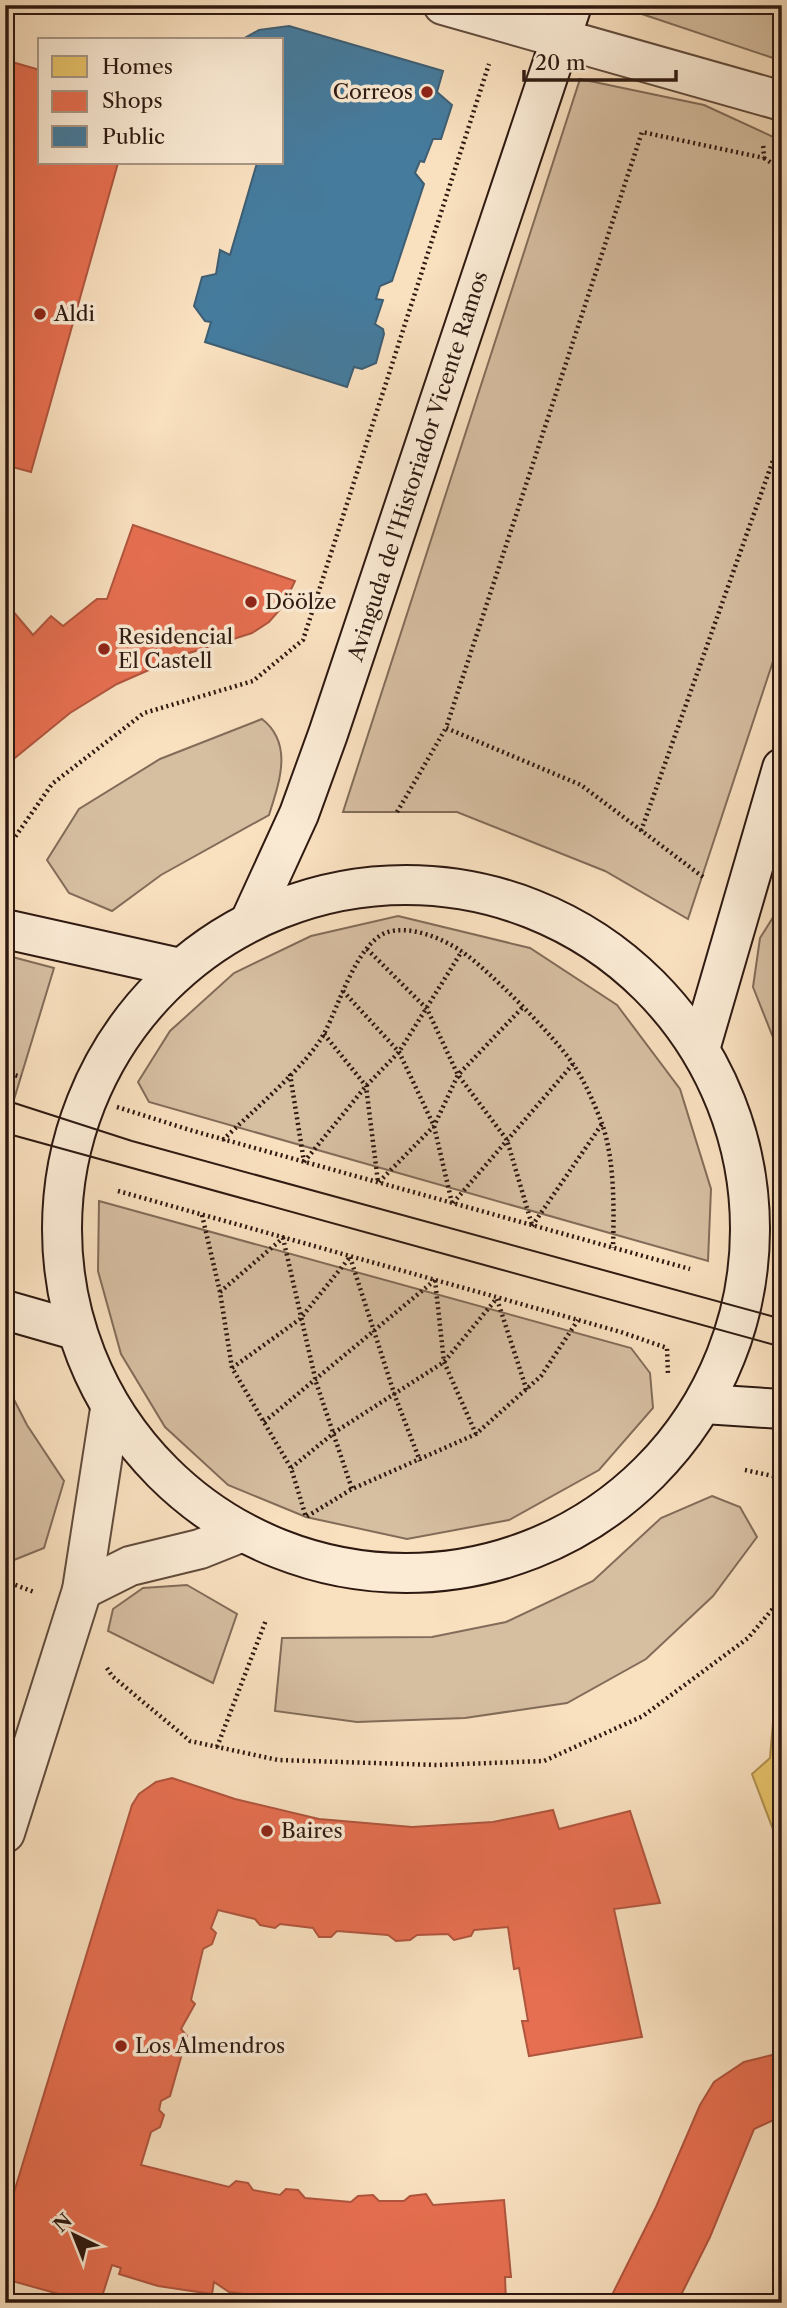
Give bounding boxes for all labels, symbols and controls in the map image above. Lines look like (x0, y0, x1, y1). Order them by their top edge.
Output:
legend (38, 38, 284, 164)
scale bar (524, 38, 677, 82)
text: 20 m (535, 50, 586, 75)
text: Homes (102, 54, 173, 79)
place label: Correos (333, 79, 413, 104)
marker: Correos (419, 84, 435, 100)
text: Shops (102, 88, 163, 113)
text: Public (102, 124, 165, 149)
street label: Avinguda de l'Historiador Vicente Ramos (342, 268, 493, 665)
place label: Aldi (53, 301, 95, 326)
marker: Aldi (32, 306, 48, 322)
place label: Döölze (265, 589, 337, 614)
marker: Döölze (243, 594, 259, 610)
place label: Residencial El Castell (118, 624, 233, 673)
marker: Residencial El Castell (96, 641, 112, 657)
place label: Baires (281, 1818, 343, 1843)
marker: Baires (259, 1823, 275, 1839)
place label: Los Almendros (135, 2033, 285, 2058)
marker: Los Almendros (113, 2038, 129, 2054)
north arrow (38, 2200, 108, 2270)
text: N (49, 2209, 77, 2237)

